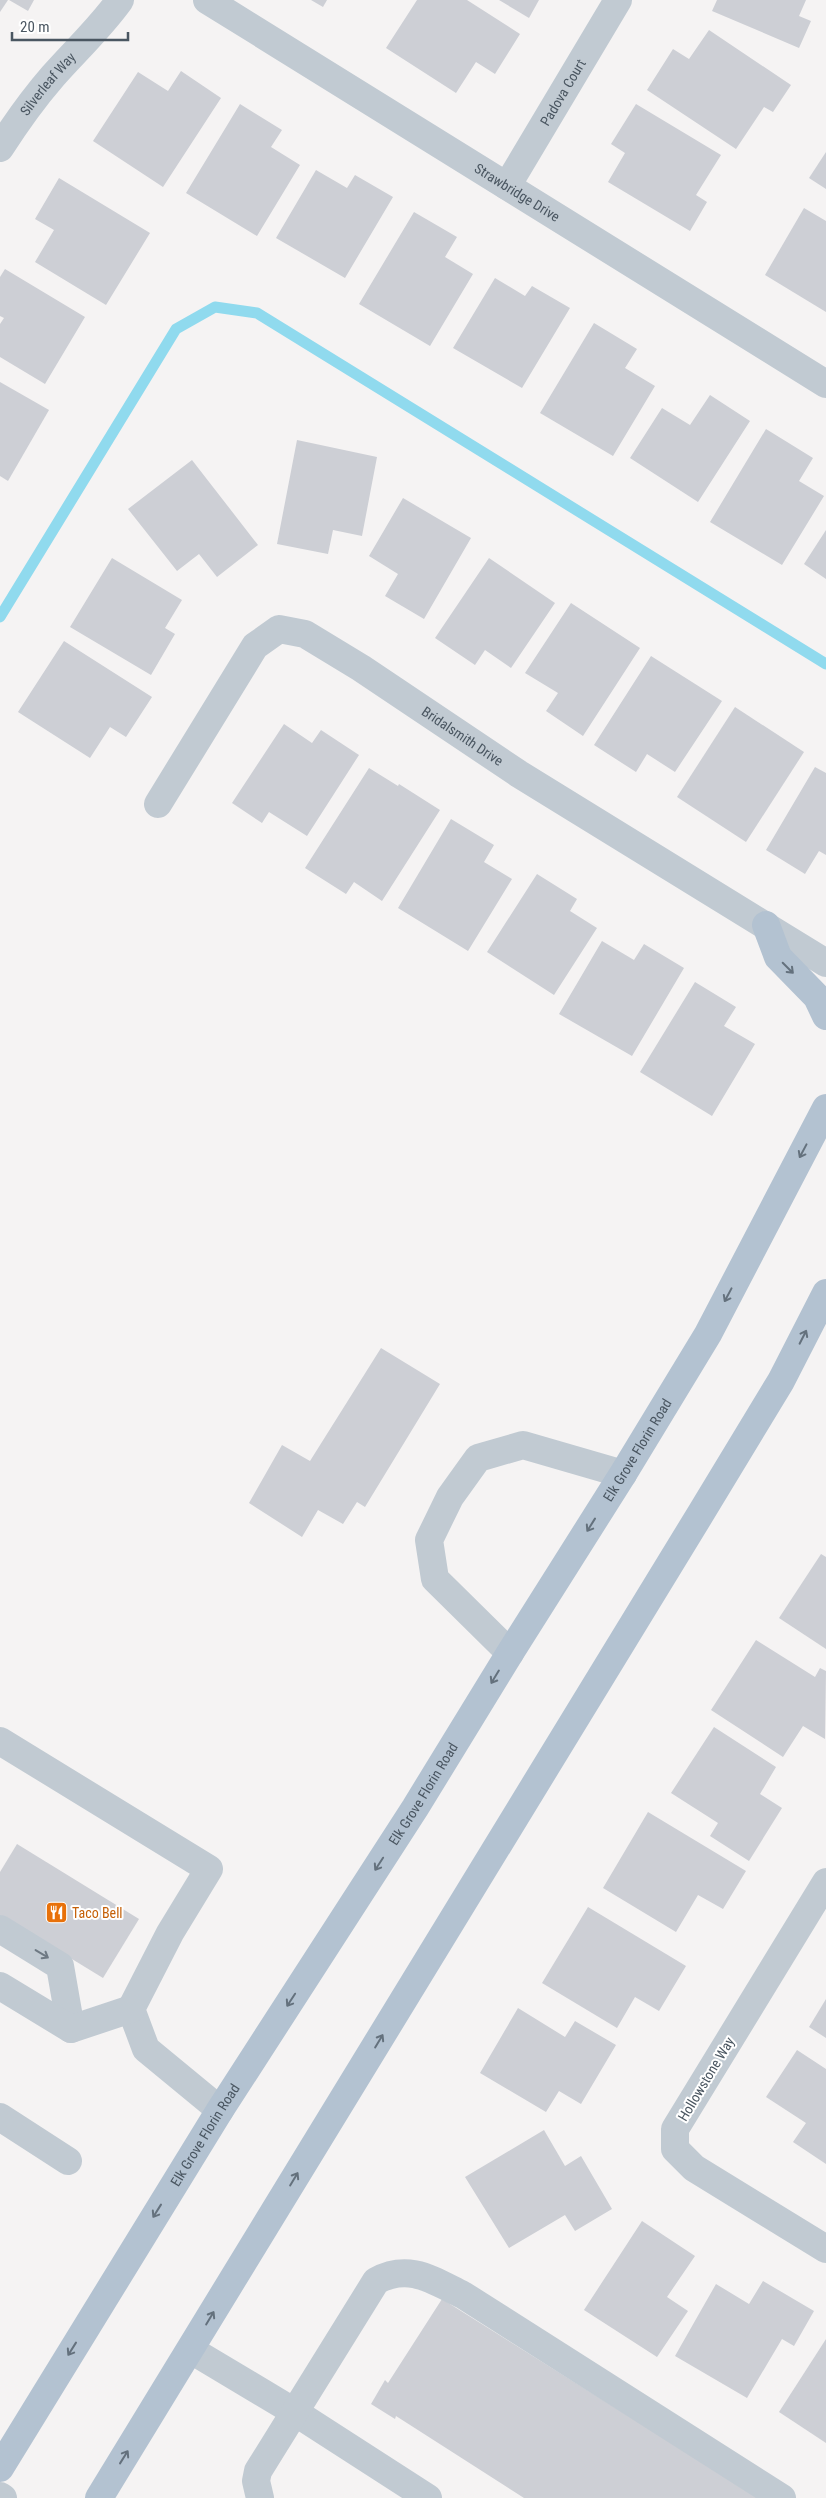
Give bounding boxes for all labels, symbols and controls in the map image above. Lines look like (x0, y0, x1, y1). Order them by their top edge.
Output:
scale bar (12, 10, 129, 42)
text: 20 m (20, 18, 50, 36)
street label: Silverleaf Way (17, 49, 79, 119)
street label: Padova Court (537, 56, 589, 129)
street label: Strawbridge Drive (472, 160, 563, 225)
street label: Bridalsmith Drive (419, 703, 506, 769)
one-way arrow (782, 961, 794, 973)
one-way arrow (798, 1143, 807, 1158)
one-way arrow (723, 1287, 732, 1302)
one-way arrow (799, 1330, 808, 1345)
street label: Elk Grove Florin Road (600, 1396, 675, 1504)
one-way arrow (586, 1517, 596, 1531)
one-way arrow (489, 1669, 499, 1683)
street label: Elk Grove Florin Road (385, 1740, 461, 1848)
one-way arrow (374, 1856, 384, 1870)
restaurant icon: Taco Bell (44, 1901, 68, 1925)
place label: Taco Bell (72, 1905, 123, 1921)
one-way arrow (34, 1950, 48, 1960)
one-way arrow (285, 1993, 296, 2007)
one-way arrow (374, 2034, 384, 2048)
street label: Hollowstone Way (675, 2034, 737, 2124)
street label: Elk Grove Florin Road (167, 2081, 243, 2189)
one-way arrow (290, 2173, 300, 2187)
one-way arrow (152, 2204, 162, 2218)
one-way arrow (205, 2312, 215, 2326)
one-way arrow (67, 2342, 77, 2356)
one-way arrow (120, 2450, 130, 2464)

